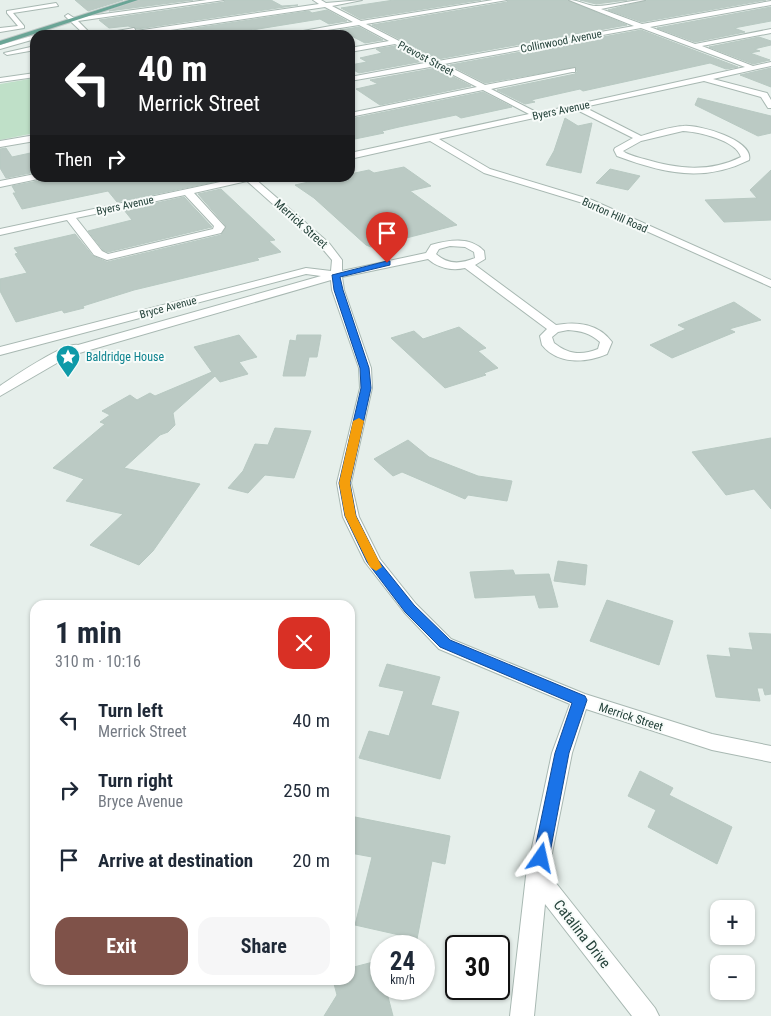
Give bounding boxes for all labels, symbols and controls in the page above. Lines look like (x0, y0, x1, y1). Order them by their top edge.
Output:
street label: Collinwood Avenue (519, 27, 603, 56)
street label: Prevost Street (396, 38, 456, 79)
text: 40 m (138, 49, 207, 90)
icon: left (55, 50, 120, 115)
text: Merrick Street (138, 91, 260, 116)
street label: Byers Avenue (531, 98, 591, 123)
icon: right (102, 145, 130, 173)
text: Then (55, 148, 92, 171)
street label: Byers Avenue (95, 193, 155, 218)
street label: Burton Hill Road (580, 195, 650, 236)
street label: Merrick Street (272, 197, 331, 252)
pin (366, 212, 408, 263)
icon: arrive (373, 219, 401, 247)
street label: Bryce Avenue (138, 294, 198, 321)
place icon: Baldridge House (55, 344, 81, 378)
place label: Baldridge House (86, 350, 164, 364)
text: 1 min (55, 615, 122, 650)
button: close (278, 617, 330, 669)
text: 310 m · 10:16 (55, 652, 141, 671)
text: Turn left (98, 699, 163, 722)
street label: Merrick Street (597, 700, 665, 734)
icon: left (55, 706, 83, 734)
text: 40 m (293, 709, 330, 732)
text: Merrick Street (98, 722, 187, 741)
text: Turn right (98, 769, 173, 792)
icon: right (55, 776, 83, 804)
text: 250 m (283, 779, 330, 802)
text: Bryce Avenue (98, 792, 183, 811)
position arrow (514, 831, 566, 883)
icon: arrive (55, 846, 83, 874)
text: Arrive at destination (98, 849, 253, 872)
text: 20 m (293, 849, 330, 872)
street label: Catalina Drive (550, 896, 614, 972)
map controls (710, 900, 755, 1000)
button: + (710, 900, 755, 945)
button: Exit (55, 917, 188, 975)
button: Share (198, 917, 330, 975)
speed limit sign: 30 (445, 935, 510, 1000)
text: 24 (390, 947, 415, 976)
button: − (710, 955, 755, 1000)
text: km/h (390, 973, 415, 987)

